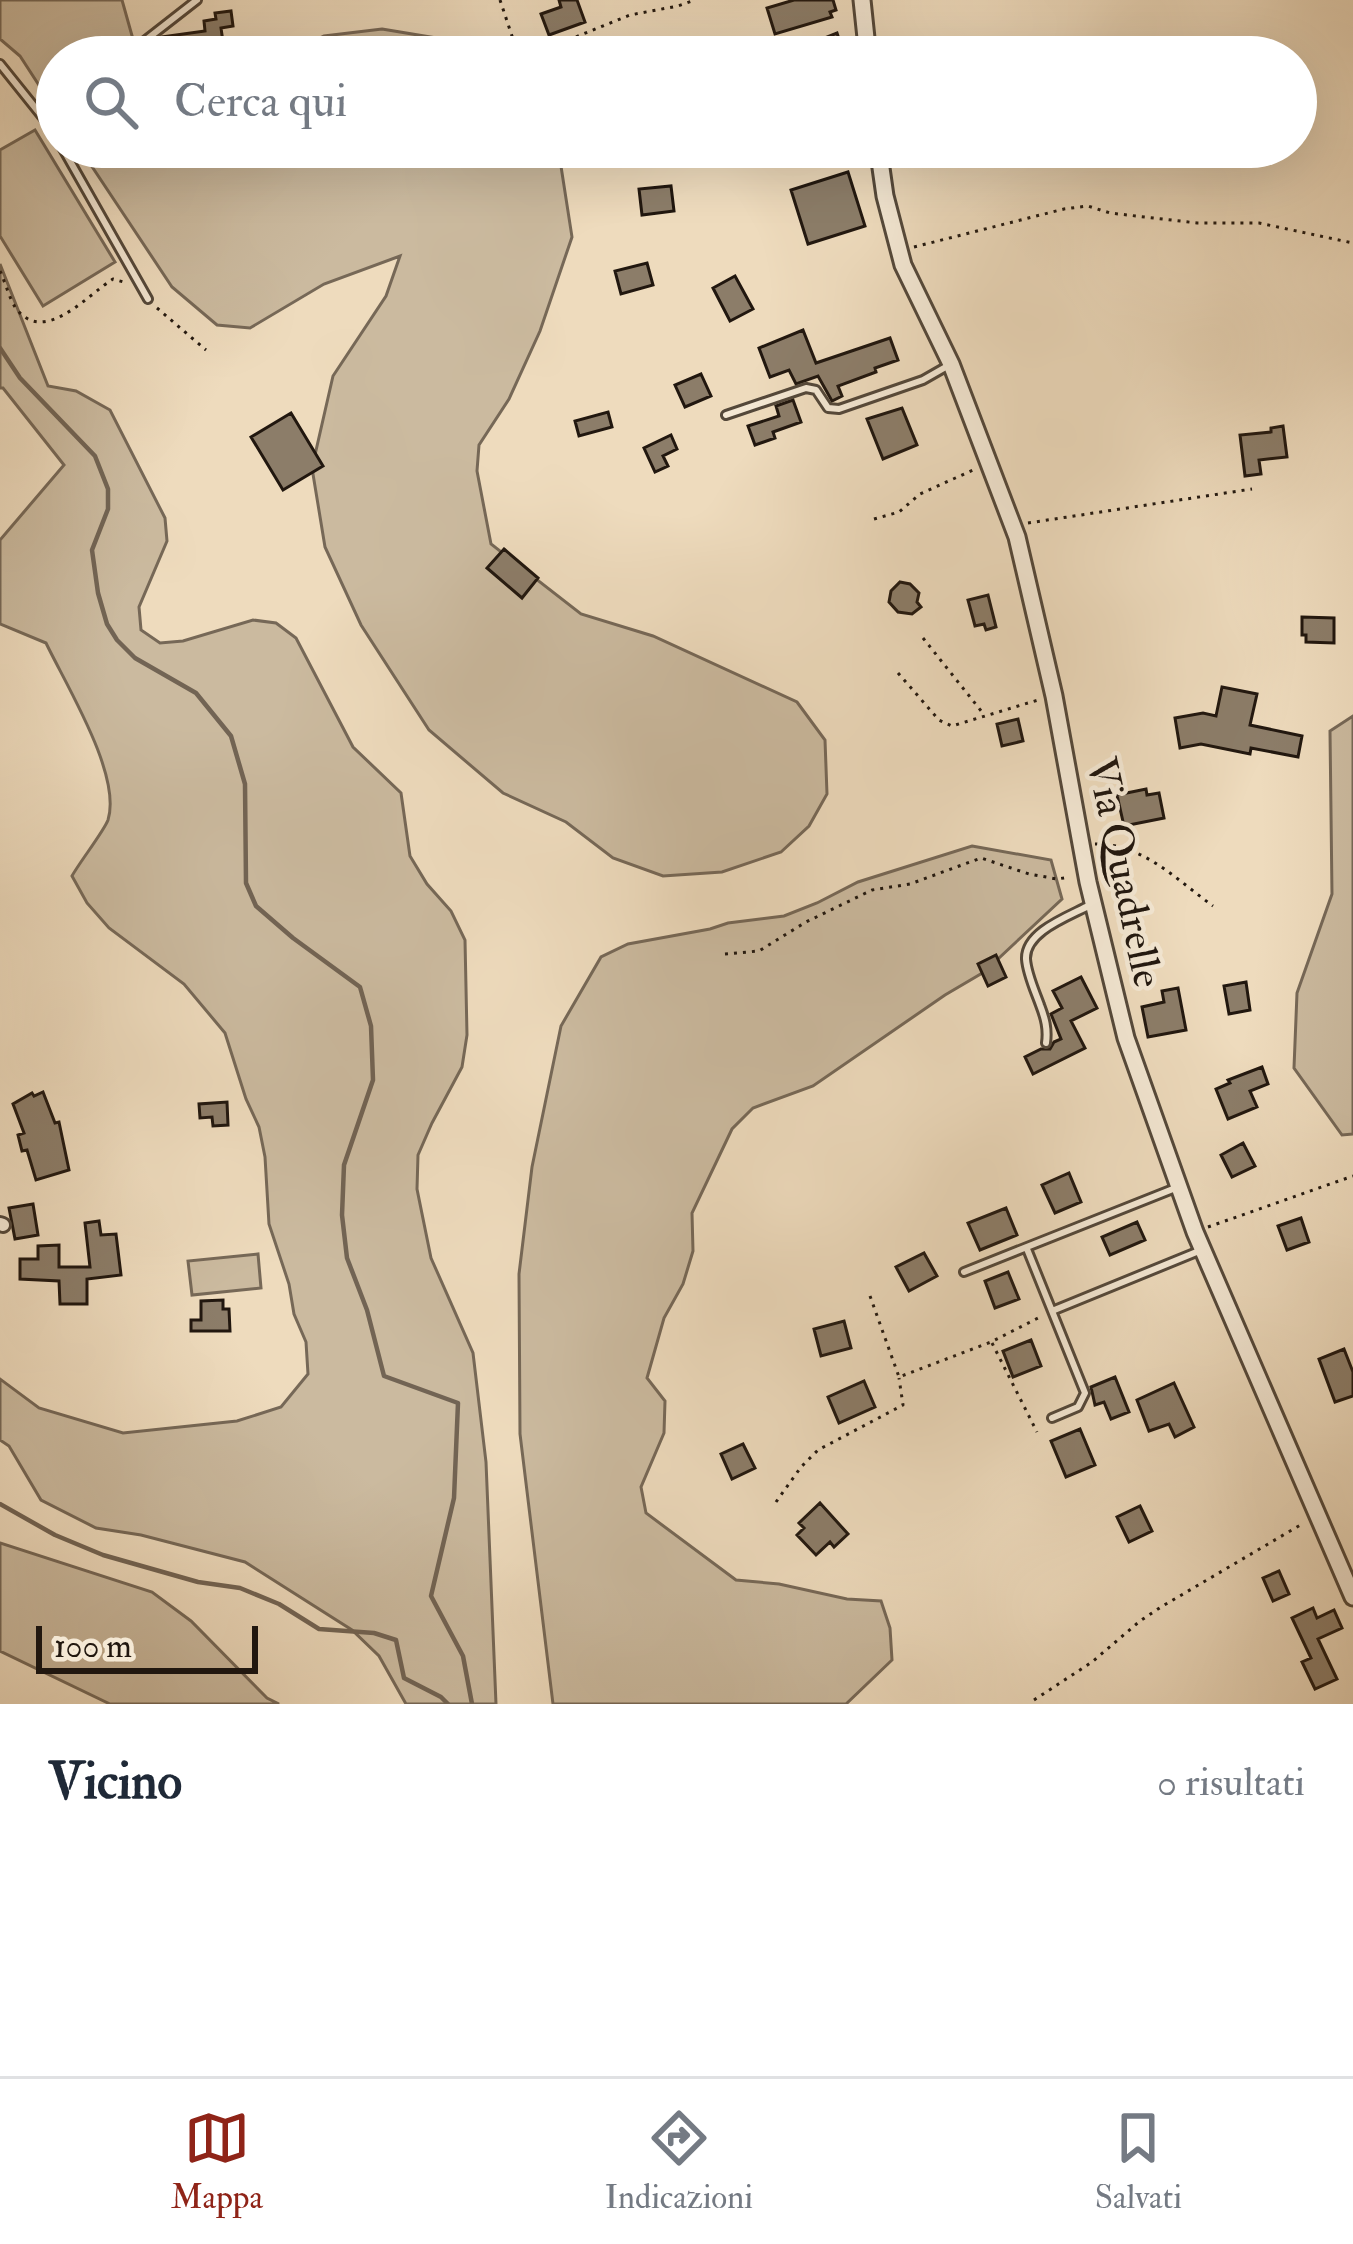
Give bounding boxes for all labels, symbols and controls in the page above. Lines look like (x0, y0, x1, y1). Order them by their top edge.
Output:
search box (36, 36, 1317, 168)
icon: search (78, 69, 144, 135)
text: Cerca qui (174, 74, 347, 130)
street label: Via Quadrelle (1074, 753, 1174, 992)
scale bar (36, 1620, 258, 1673)
text: 100 m (54, 1626, 132, 1667)
text: Vicino (48, 1750, 182, 1814)
text: 0 risultati (1157, 1758, 1305, 1807)
tab: Mappa (171, 2105, 263, 2218)
tab: Indicazioni (605, 2105, 753, 2218)
tab: Salvati (1095, 2105, 1182, 2218)

